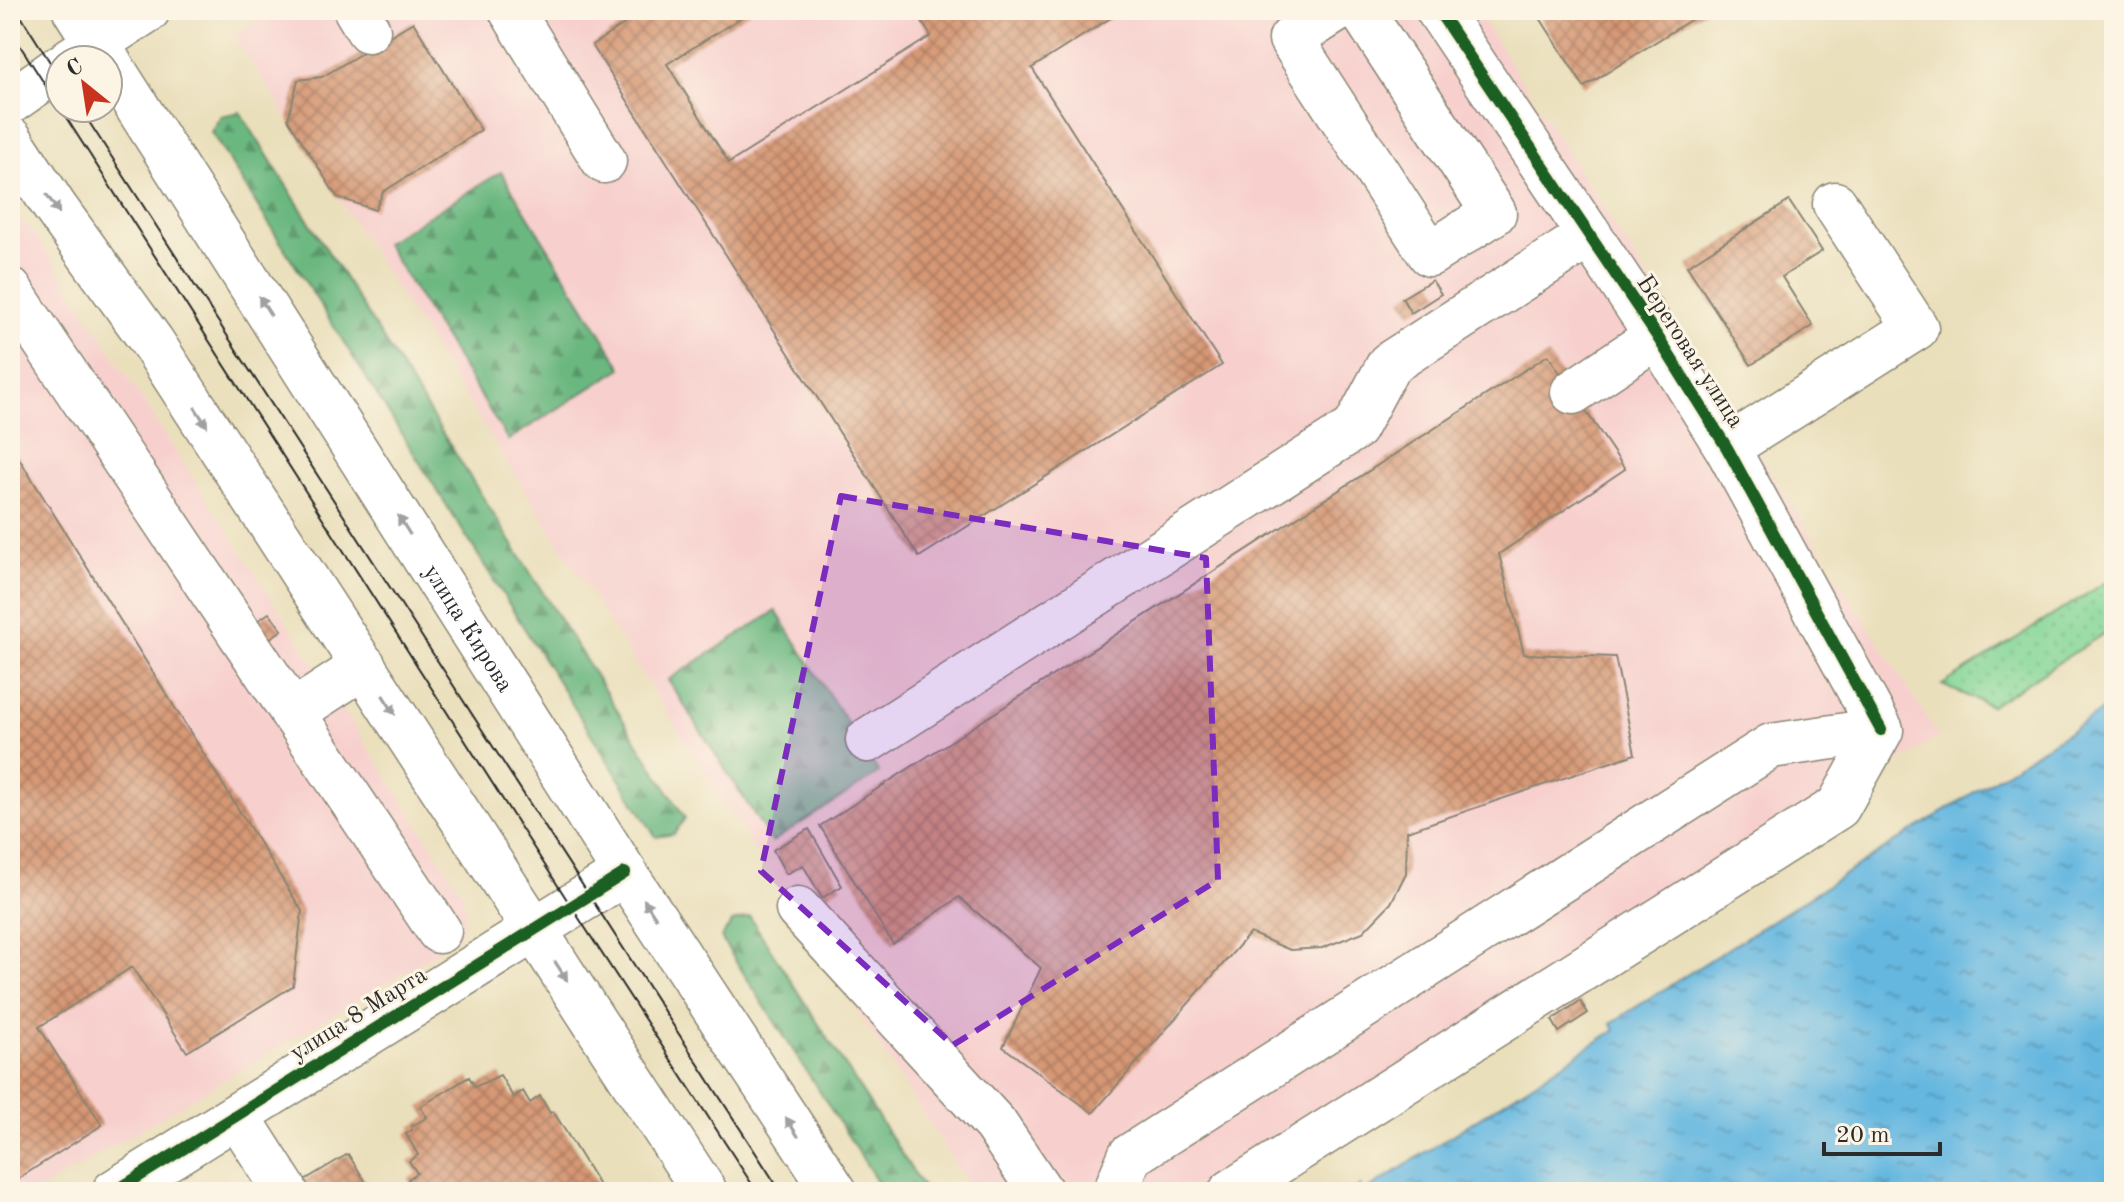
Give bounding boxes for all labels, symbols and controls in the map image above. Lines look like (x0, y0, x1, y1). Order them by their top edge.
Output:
north arrow (44, 44, 124, 124)
text: С (63, 55, 87, 82)
one-way arrow (45, 193, 60, 214)
street label: Береговая улица (1631, 272, 1748, 433)
one-way arrow (258, 295, 272, 317)
one-way arrow (193, 406, 208, 428)
one-way arrow (398, 514, 412, 536)
street label: улица Кирова (418, 561, 517, 697)
one-way arrow (382, 694, 396, 716)
one-way arrow (642, 899, 657, 920)
one-way arrow (553, 960, 568, 981)
street label: улица 8 Марта (286, 963, 432, 1066)
scale bar (1824, 1106, 1940, 1156)
one-way arrow (786, 1116, 800, 1138)
text: 20 m (1836, 1124, 1890, 1148)

